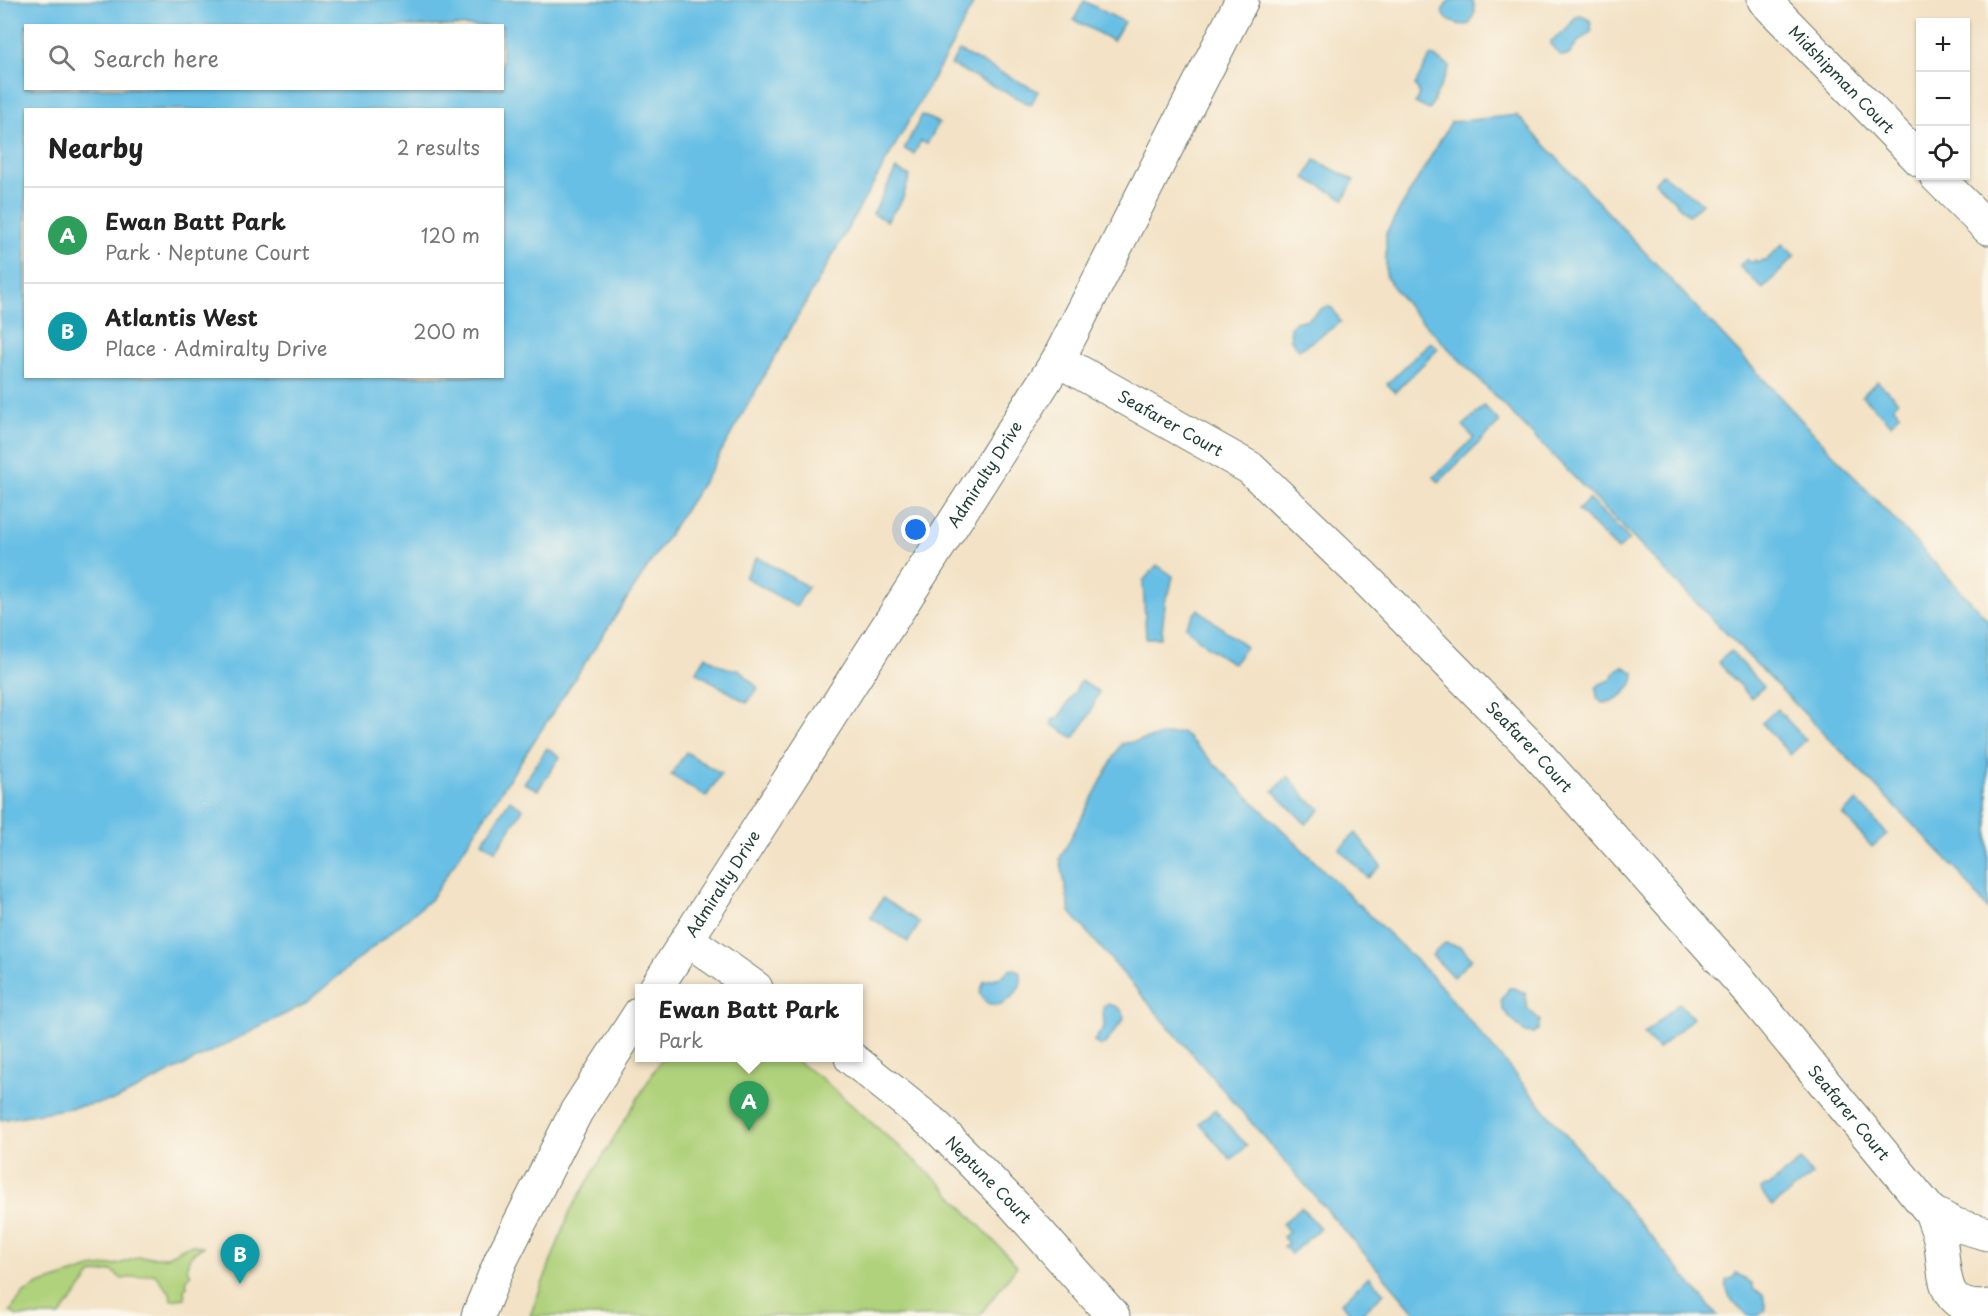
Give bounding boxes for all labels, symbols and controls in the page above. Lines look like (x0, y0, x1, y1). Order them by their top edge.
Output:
map controls (1916, 18, 1970, 180)
button: + (1916, 18, 1970, 72)
street label: Midshipman Court (1784, 19, 1901, 139)
search box (24, 24, 504, 90)
icon: search (45, 41, 78, 74)
text: Search here (93, 41, 219, 74)
button: − (1916, 72, 1970, 126)
button: locate (1916, 126, 1970, 180)
text: Nearby (48, 128, 143, 167)
text: 2 results (397, 132, 480, 162)
text: Ewan Batt Park (105, 204, 286, 237)
text: A (60, 220, 75, 250)
text: 120 m (421, 220, 480, 250)
text: Park · Neptune Court (105, 237, 310, 267)
text: Atlantis West (105, 300, 258, 333)
text: B (61, 316, 74, 346)
text: 200 m (413, 316, 480, 346)
text: Place · Admiralty Drive (105, 333, 327, 363)
street label: Seafarer Court (1114, 383, 1228, 462)
street label: Admiralty Drive (941, 416, 1027, 532)
your location (901, 515, 930, 544)
street label: Seafarer Court (1481, 695, 1579, 797)
street label: Admiralty Drive (679, 825, 765, 941)
popup (635, 984, 863, 1062)
text: Ewan Batt Park (658, 992, 840, 1025)
text: Park (658, 1025, 703, 1055)
street label: Seafarer Court (1803, 1059, 1897, 1165)
pin: A (730, 1082, 768, 1131)
street label: Neptune Court (941, 1130, 1038, 1229)
pin: B (220, 1234, 260, 1284)

